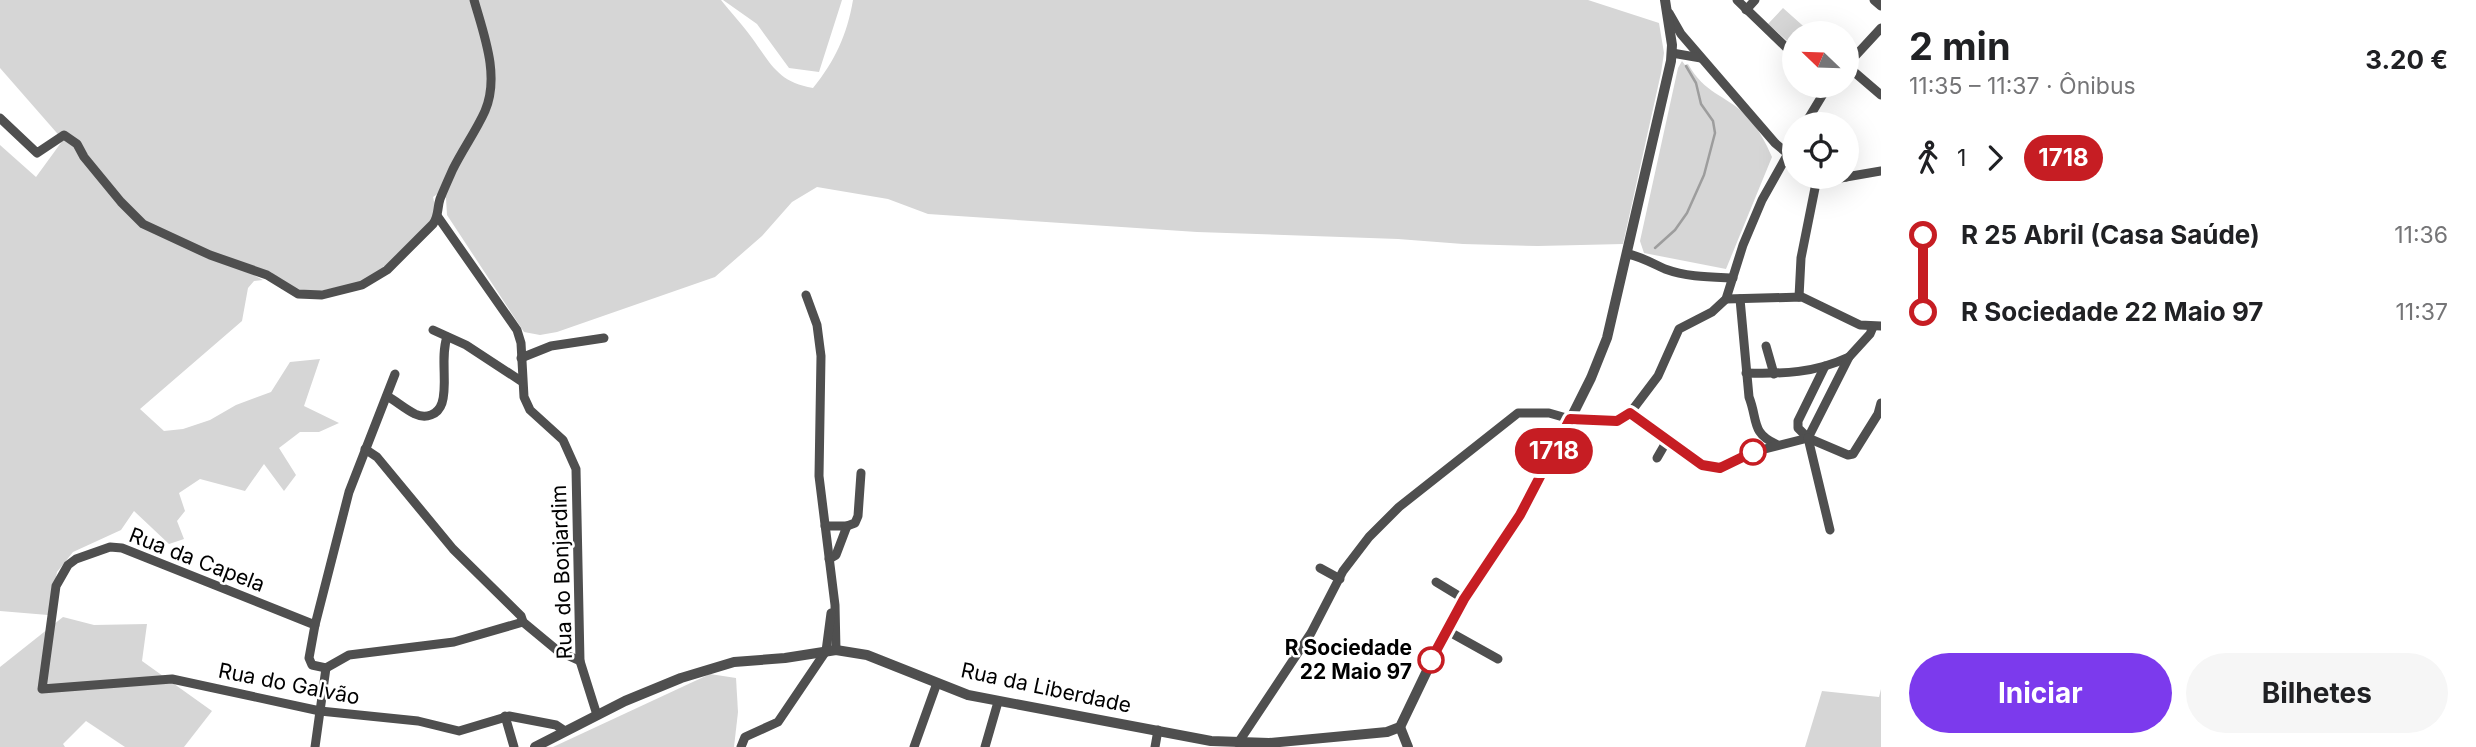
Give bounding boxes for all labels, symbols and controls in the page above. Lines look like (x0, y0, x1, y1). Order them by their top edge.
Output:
north arrow (1782, 21, 1858, 98)
map controls (1782, 21, 1859, 189)
text: 2 min (1909, 23, 2011, 69)
text: 3.20 € (2365, 44, 2448, 75)
text: 11:35 – 11:37 · Ônibus (1909, 72, 2136, 100)
button: locate (1782, 112, 1859, 189)
icon: walk (1909, 139, 1947, 177)
icon: forward (1976, 139, 2014, 177)
text: 1718 (2038, 143, 2089, 172)
text: 1 (1957, 144, 1966, 172)
text: R 25 Abril (Casa Saúde) (1961, 219, 2260, 250)
text: 11:36 (2394, 221, 2448, 249)
text: R Sociedade 22 Maio 97 (1961, 296, 2263, 327)
text: 11:37 (2395, 298, 2448, 326)
line badge: 1718 (1505, 428, 1603, 474)
text: 1718 (1529, 436, 1579, 465)
unlabelled marker (1740, 439, 1766, 465)
street label: Rua do Bonjardim (546, 484, 577, 660)
street label: Rua da Capela (126, 522, 269, 597)
place label: R Sociedade 22 Maio 97 (1285, 635, 1412, 684)
marker: R Sociedade 22 Maio 97 (1418, 647, 1444, 673)
button: Iniciar (1909, 653, 2172, 733)
button: Bilhetes (2186, 653, 2448, 733)
street label: Rua da Liberdade (959, 657, 1134, 718)
street label: Rua do Galvão (216, 658, 362, 709)

